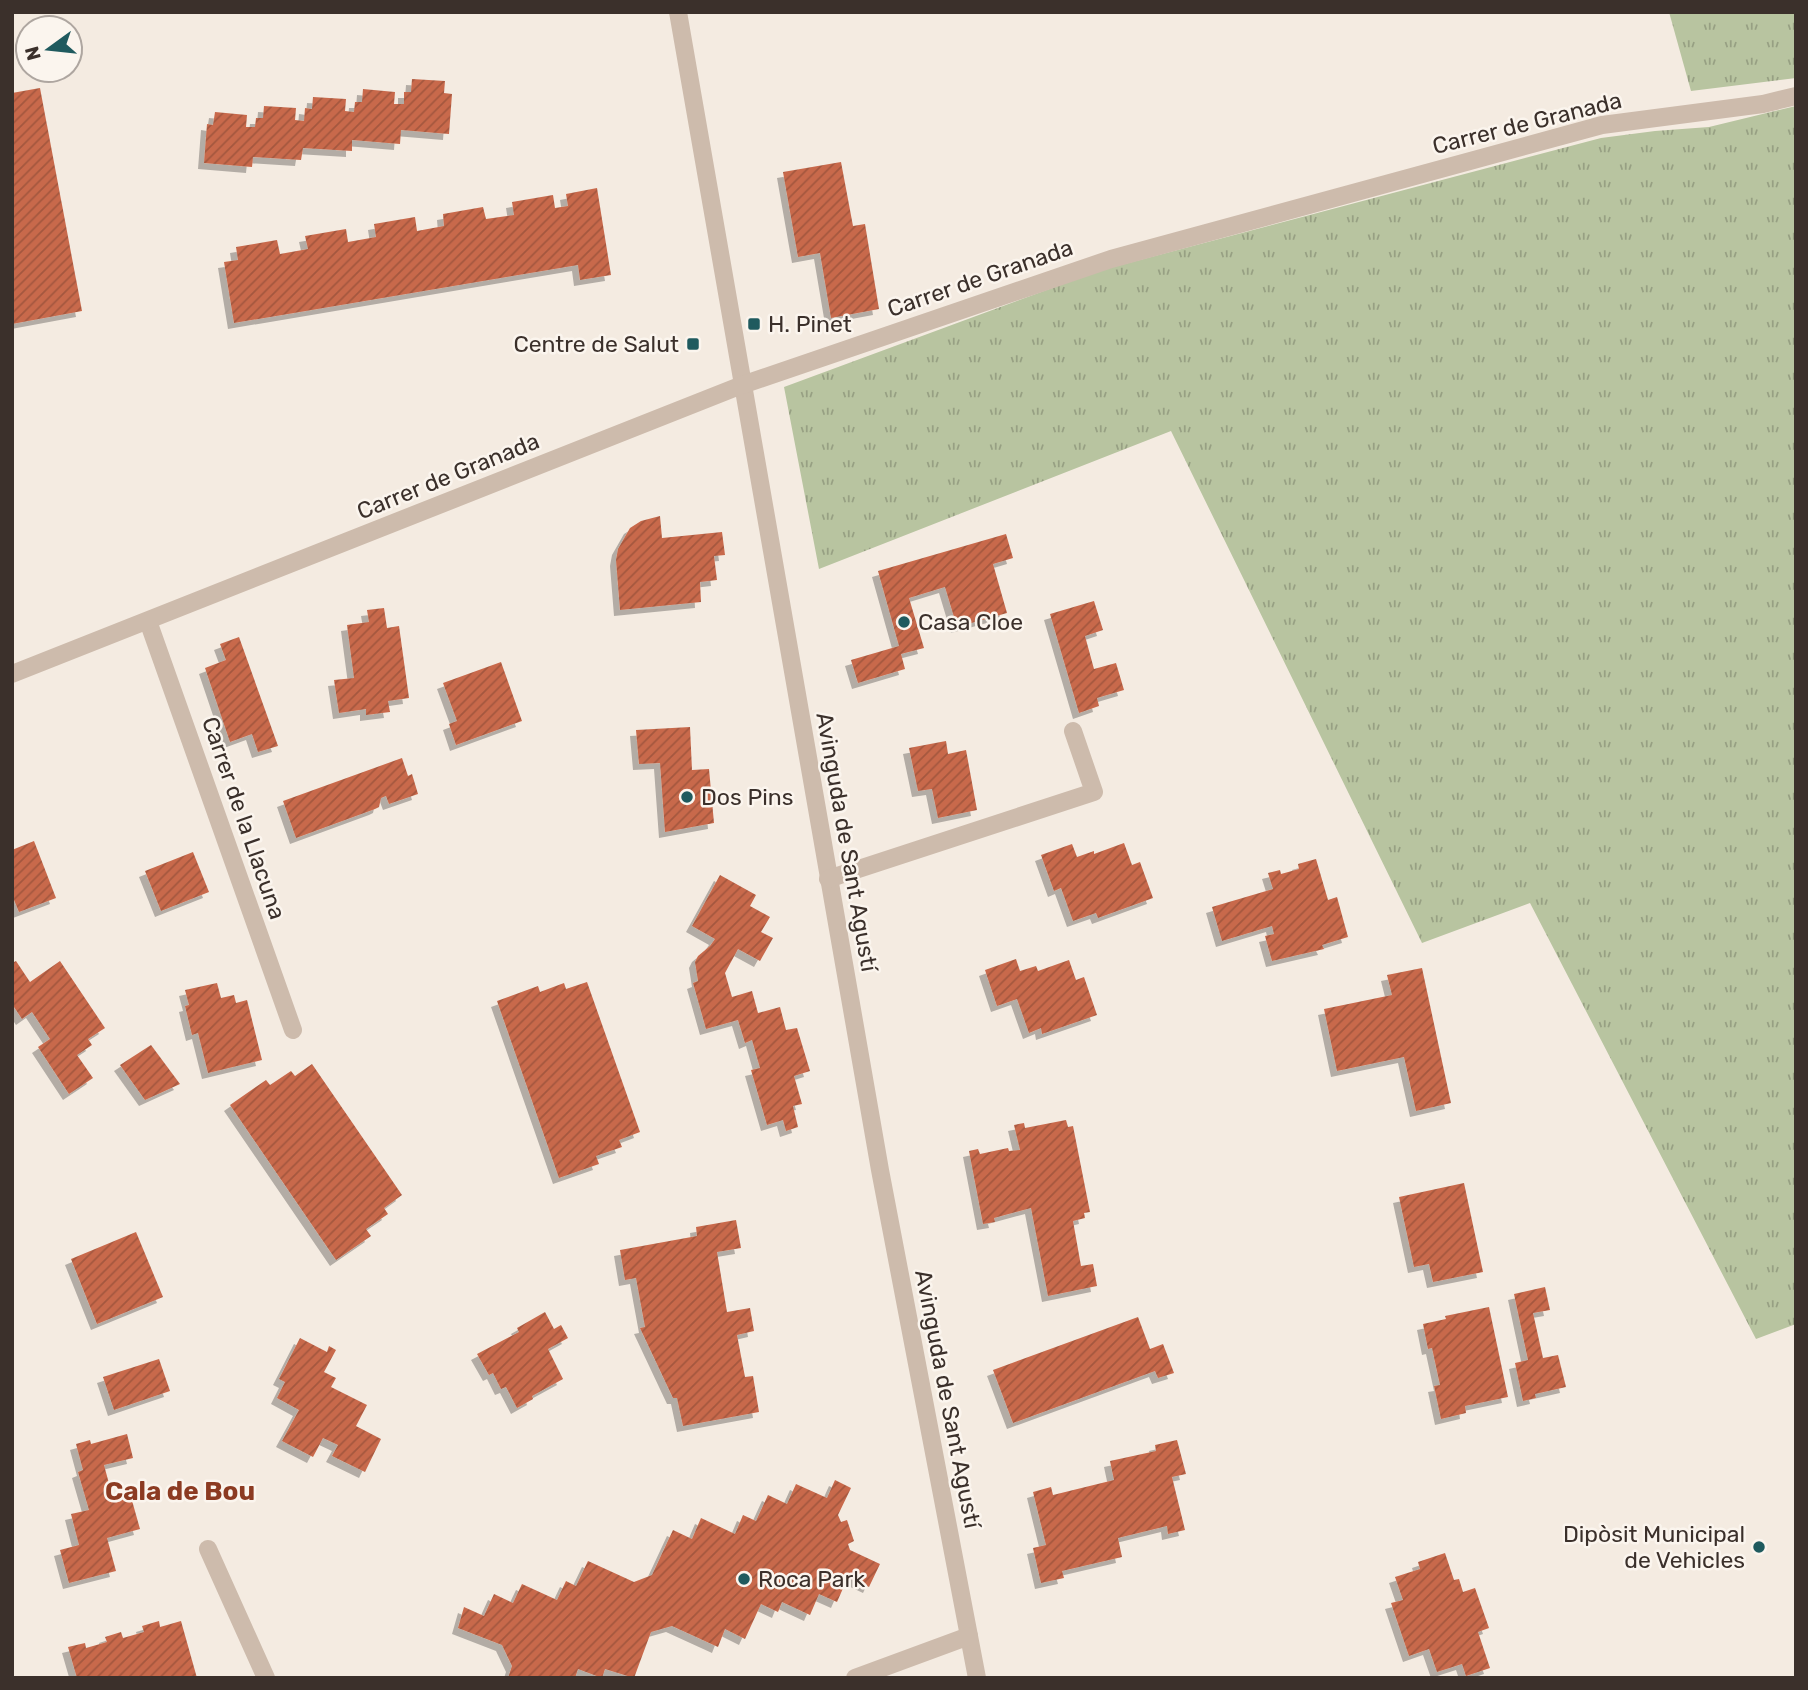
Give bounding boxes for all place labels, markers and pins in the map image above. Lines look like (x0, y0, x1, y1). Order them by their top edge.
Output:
place label: H. Pinet (768, 310, 852, 338)
marker: H. Pinet (746, 316, 762, 332)
place label: Centre de Salut (513, 330, 679, 358)
marker: Centre de Salut (685, 336, 701, 352)
place label: Casa Cloe (918, 608, 1023, 636)
marker: Casa Cloe (896, 614, 912, 630)
place label: Dos Pins (701, 783, 793, 811)
marker: Dos Pins (679, 789, 695, 805)
place label: Dipòsit Municipal de Vehicles (1563, 1520, 1745, 1574)
marker: Dipòsit Municipal de Vehicles (1751, 1539, 1767, 1555)
place label: Roca Park (758, 1565, 865, 1593)
marker: Roca Park (736, 1571, 752, 1587)

